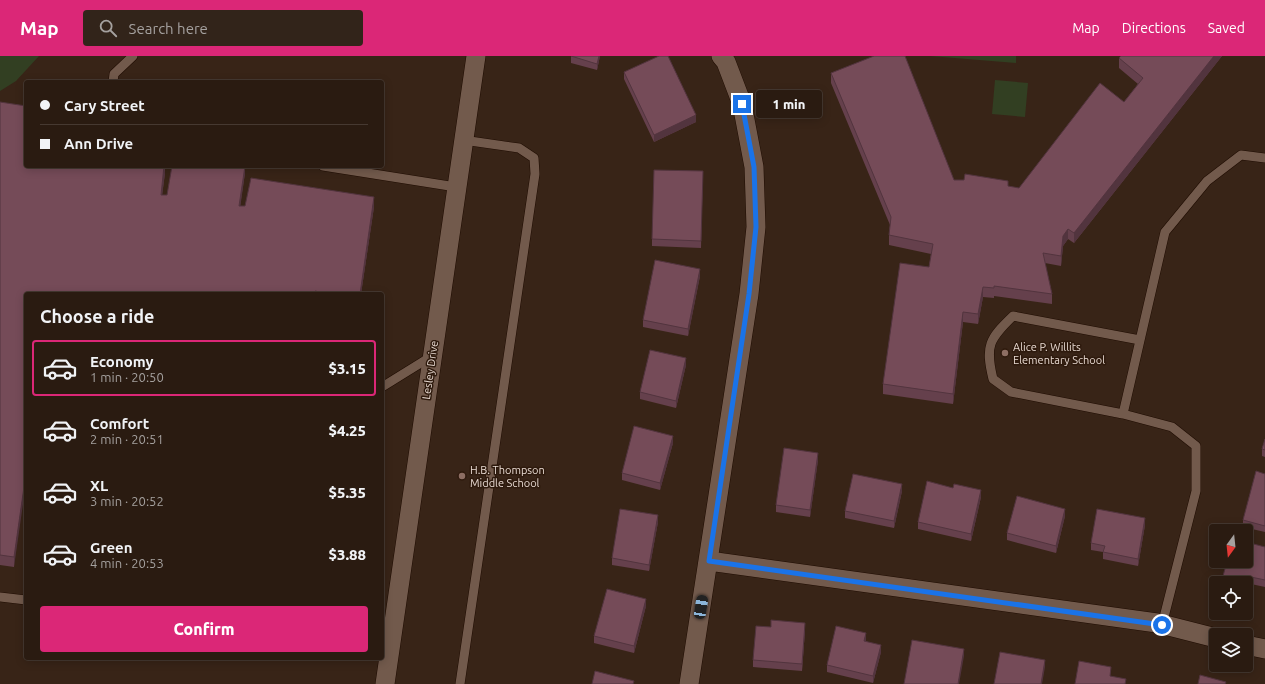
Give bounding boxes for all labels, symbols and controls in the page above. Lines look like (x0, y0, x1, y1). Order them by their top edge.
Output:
search box (83, 10, 363, 46)
text: Map (20, 17, 59, 39)
icon: search (97, 17, 119, 39)
text: Search here (129, 20, 208, 37)
text: Map (1072, 20, 1100, 36)
text: Directions (1122, 20, 1186, 36)
text: Saved (1208, 20, 1245, 36)
callout: 1 min (756, 90, 822, 118)
route end (733, 95, 751, 113)
text: Cary Street (64, 97, 145, 114)
text: 1 min (772, 97, 806, 111)
text: Ann Drive (64, 135, 133, 152)
text: Choose a ride (40, 306, 154, 326)
street label: Lesley Drive (420, 340, 440, 400)
place label: Alice P. Willits Elementary School (1013, 341, 1105, 366)
marker: Alice P. Willits Elementary School (1000, 348, 1010, 358)
icon: car (42, 350, 78, 386)
text: Economy (90, 353, 154, 370)
text: $3.15 (328, 360, 366, 377)
text: 1 min · 20:50 (90, 370, 164, 384)
icon: car (42, 412, 78, 448)
text: Comfort (90, 415, 149, 432)
text: $4.25 (328, 422, 366, 439)
text: 2 min · 20:51 (90, 432, 164, 446)
place label: H.B. Thompson Middle School (470, 464, 545, 489)
marker: H.B. Thompson Middle School (457, 471, 467, 481)
icon: car (42, 474, 78, 510)
text: XL (90, 477, 108, 494)
text: $5.35 (328, 484, 366, 501)
text: 3 min · 20:52 (90, 494, 164, 508)
north arrow (1209, 524, 1253, 568)
map controls (1209, 524, 1253, 672)
icon: car (42, 536, 78, 572)
text: Green (90, 539, 132, 556)
text: $3.88 (328, 546, 366, 563)
text: 4 min · 20:53 (90, 556, 164, 570)
button: locate (1209, 576, 1253, 620)
car (693, 594, 709, 620)
button: Confirm (40, 606, 368, 652)
route start (1153, 616, 1171, 634)
button: layers (1209, 628, 1253, 672)

